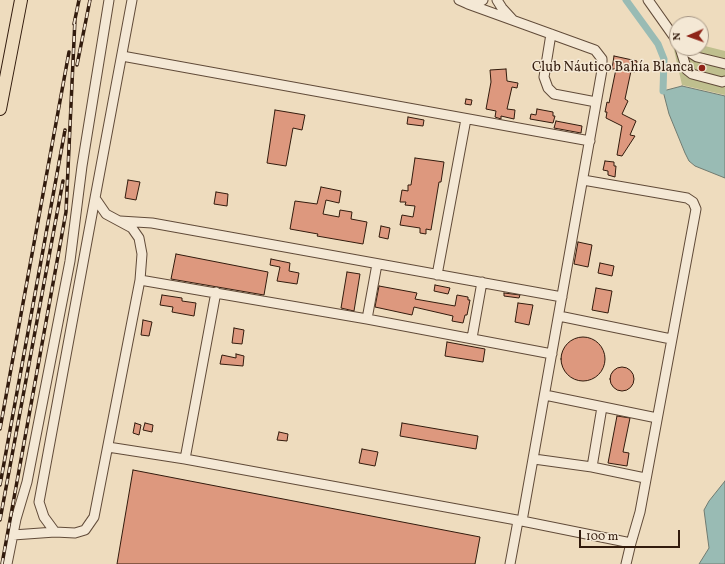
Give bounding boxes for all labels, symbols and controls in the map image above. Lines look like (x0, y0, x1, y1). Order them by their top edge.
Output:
north arrow (669, 16, 709, 56)
text: N (670, 32, 685, 41)
place label: Club Náutico Bahía Blanca (532, 60, 694, 76)
marker: Club Náutico Bahía Blanca (697, 63, 707, 73)
scale bar (581, 522, 682, 548)
text: 100 m (586, 529, 618, 545)

